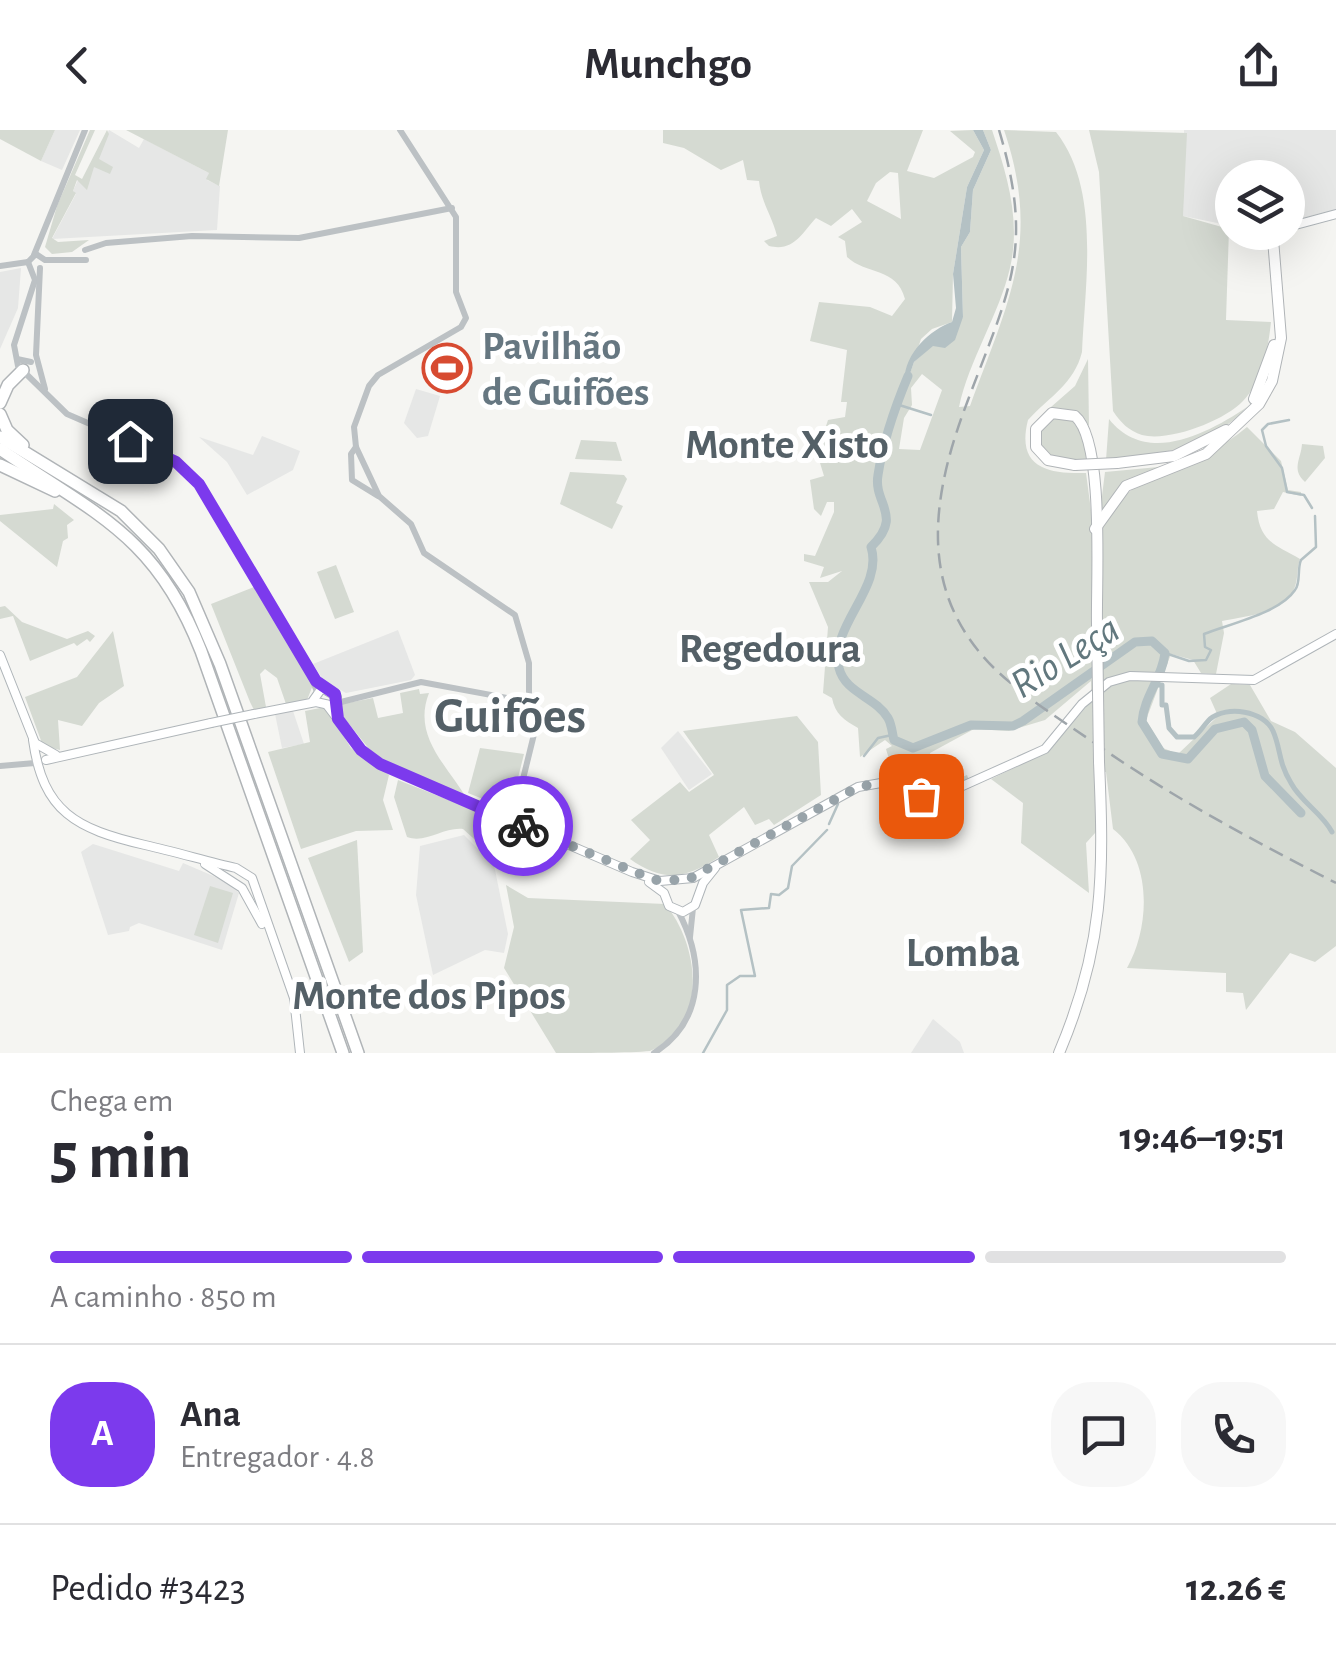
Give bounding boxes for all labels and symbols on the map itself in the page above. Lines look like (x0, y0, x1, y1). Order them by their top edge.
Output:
place label: Pavilhão de Guifões (482, 327, 649, 413)
sports icon: Pavilhão de Guifões (421, 342, 473, 394)
pin (88, 399, 173, 484)
district label: Monte Xisto (685, 424, 889, 466)
water label: Rio Leça (1003, 607, 1127, 706)
district label: Regedoura (679, 628, 861, 670)
district label: Guifões (434, 692, 586, 742)
pin (879, 754, 964, 839)
courier (473, 776, 573, 876)
district label: Lomba (906, 932, 1020, 974)
district label: Monte dos Pipos (292, 975, 566, 1017)

